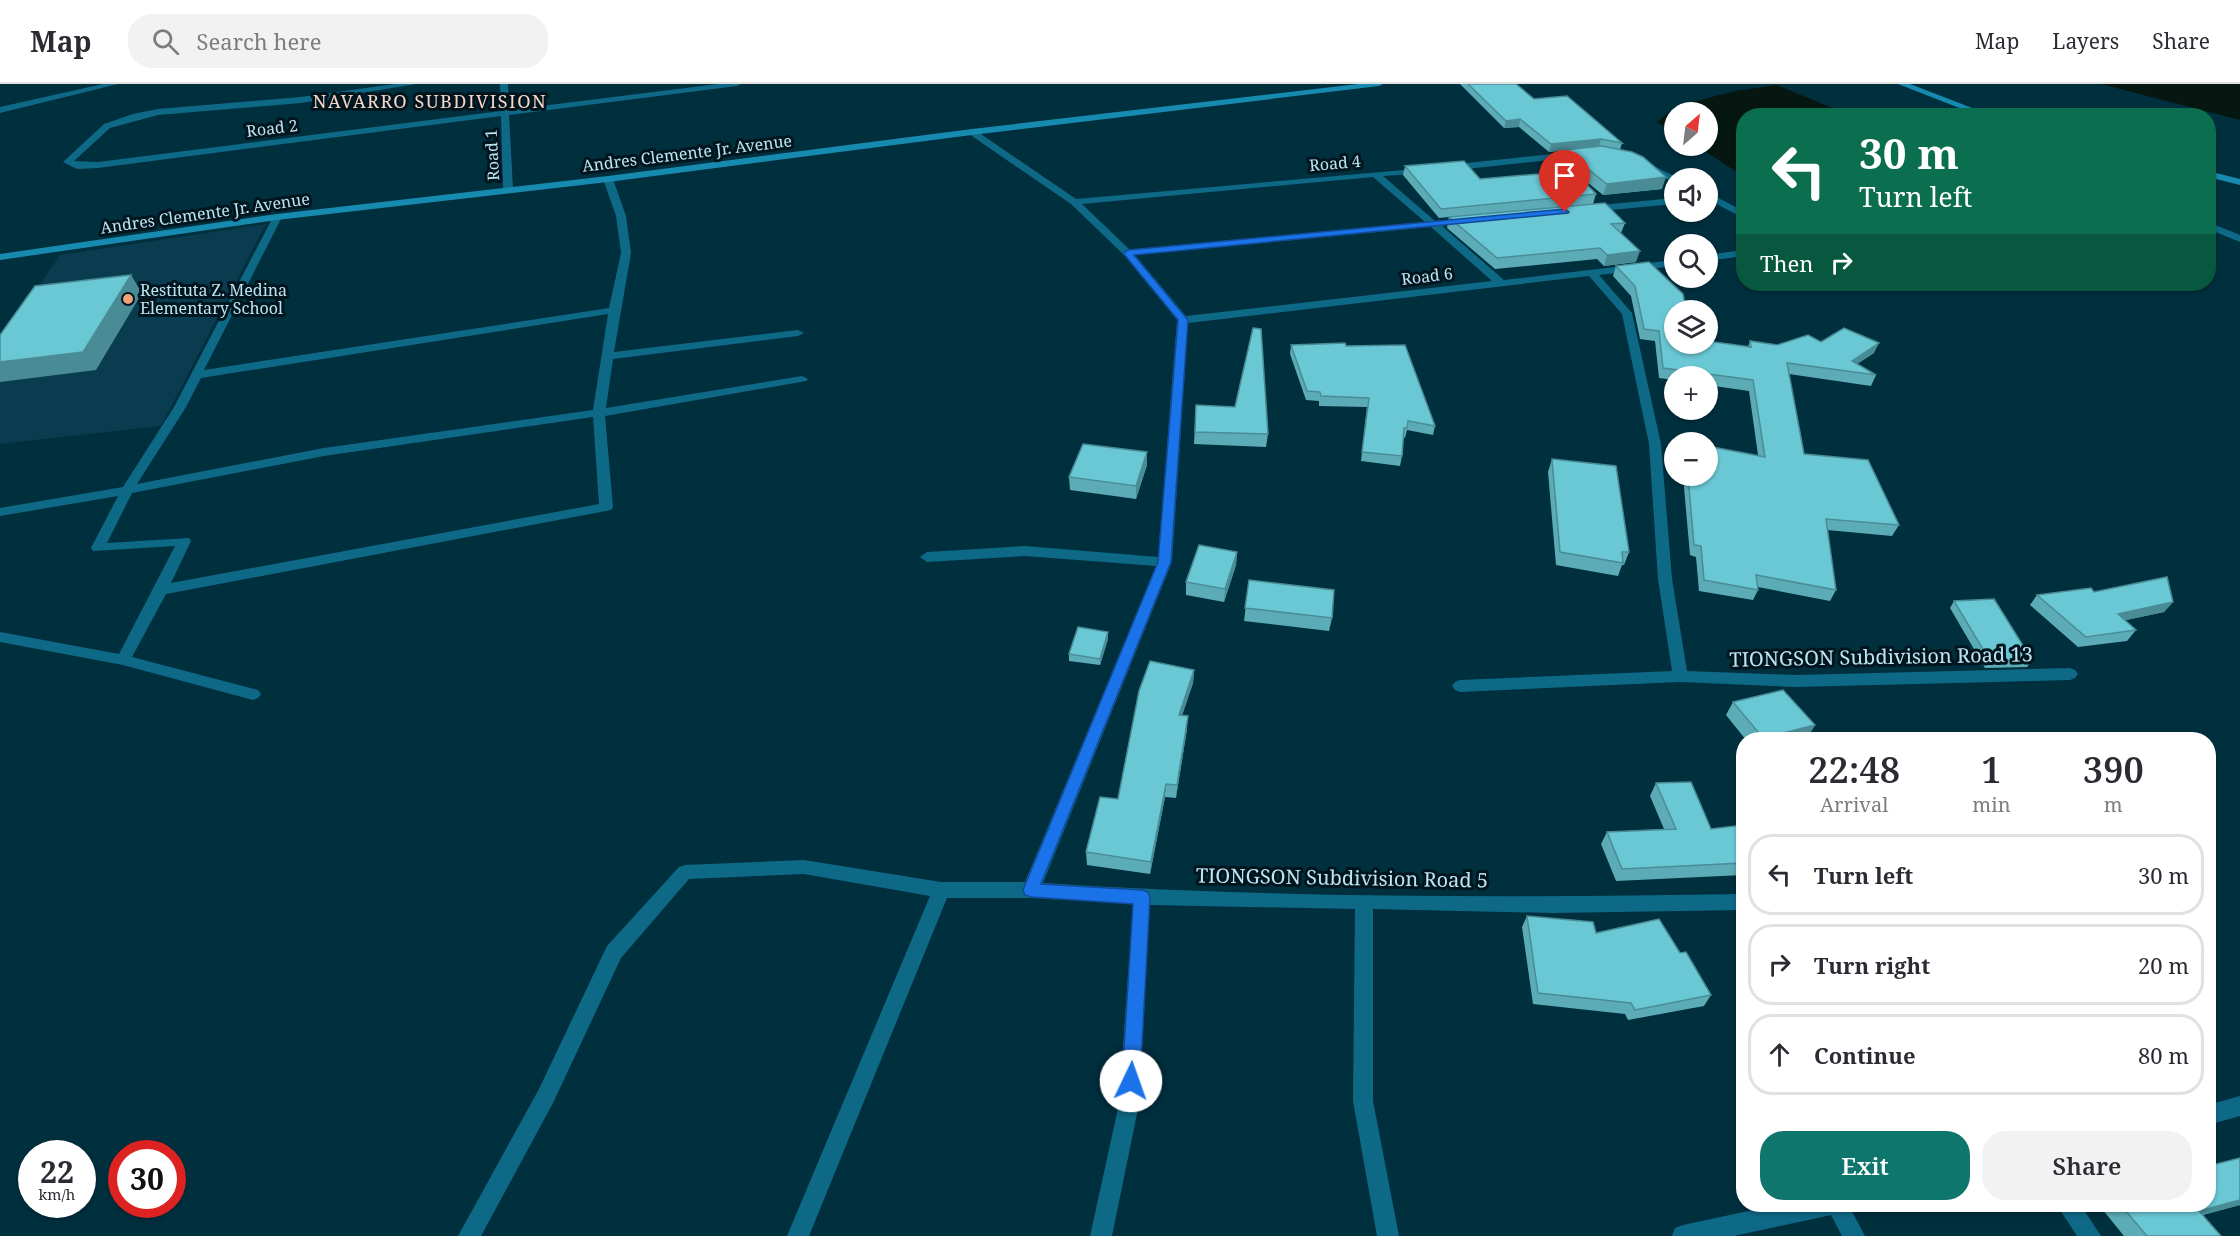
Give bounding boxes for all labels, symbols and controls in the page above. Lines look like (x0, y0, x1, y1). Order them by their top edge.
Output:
search box (128, 14, 548, 68)
text: Map (30, 22, 92, 60)
icon: search (149, 25, 182, 58)
text: Search here (197, 26, 321, 56)
text: Map (1975, 27, 2019, 55)
text: Layers (2052, 27, 2119, 55)
text: Share (2152, 27, 2210, 55)
district label: NAVARRO SUBDIVISION (313, 89, 547, 113)
north arrow (1664, 102, 1718, 156)
map controls (1664, 102, 1718, 486)
street label: Road 2 (245, 114, 299, 142)
text: 30 m (1859, 124, 1959, 181)
street label: Road 1 (480, 129, 504, 181)
street label: Andres Clemente Jr. Avenue (581, 129, 793, 177)
icon: left (1760, 132, 1838, 210)
street label: Road 4 (1308, 150, 1362, 176)
pin (1539, 150, 1590, 212)
icon: arrive (1548, 159, 1581, 192)
button: sound (1664, 168, 1718, 222)
text: Turn left (1859, 178, 1972, 215)
street label: Andres Clemente Jr. Avenue (99, 187, 311, 239)
button: search (1664, 234, 1718, 288)
icon: right (1825, 246, 1858, 279)
text: Then (1760, 248, 1813, 278)
street label: Road 6 (1400, 262, 1454, 290)
place label: Restituta Z. Medina Elementary School (140, 279, 287, 319)
marker: Restituta Z. Medina Elementary School (121, 292, 135, 306)
button: layers (1664, 300, 1718, 354)
button: + (1664, 366, 1718, 420)
button: − (1664, 432, 1718, 486)
street label: TIONGSON Subdivision Road 13 (1729, 640, 2033, 673)
text: 22:48 (1808, 745, 1900, 794)
text: 1 (1981, 745, 2002, 794)
text: 390 (2083, 745, 2144, 794)
text: Arrival (1820, 791, 1888, 818)
text: min (1972, 791, 2011, 818)
text: m (2104, 791, 2123, 818)
icon: left (1763, 858, 1796, 891)
text: Turn left (1814, 860, 1913, 890)
text: 30 m (2138, 860, 2189, 890)
street label: TIONGSON Subdivision Road 5 (1196, 861, 1488, 894)
icon: right (1763, 948, 1796, 981)
text: Turn right (1814, 950, 1930, 980)
text: 20 m (2138, 950, 2189, 980)
icon: ahead (1763, 1038, 1796, 1071)
text: Continue (1814, 1040, 1916, 1070)
text: 80 m (2138, 1040, 2189, 1070)
position arrow (1099, 1049, 1163, 1113)
button: Exit (1760, 1131, 1970, 1200)
button: Share (1982, 1131, 2192, 1200)
speed limit sign: 30 (108, 1140, 186, 1218)
text: 22 (40, 1151, 74, 1192)
text: km/h (39, 1184, 75, 1204)

